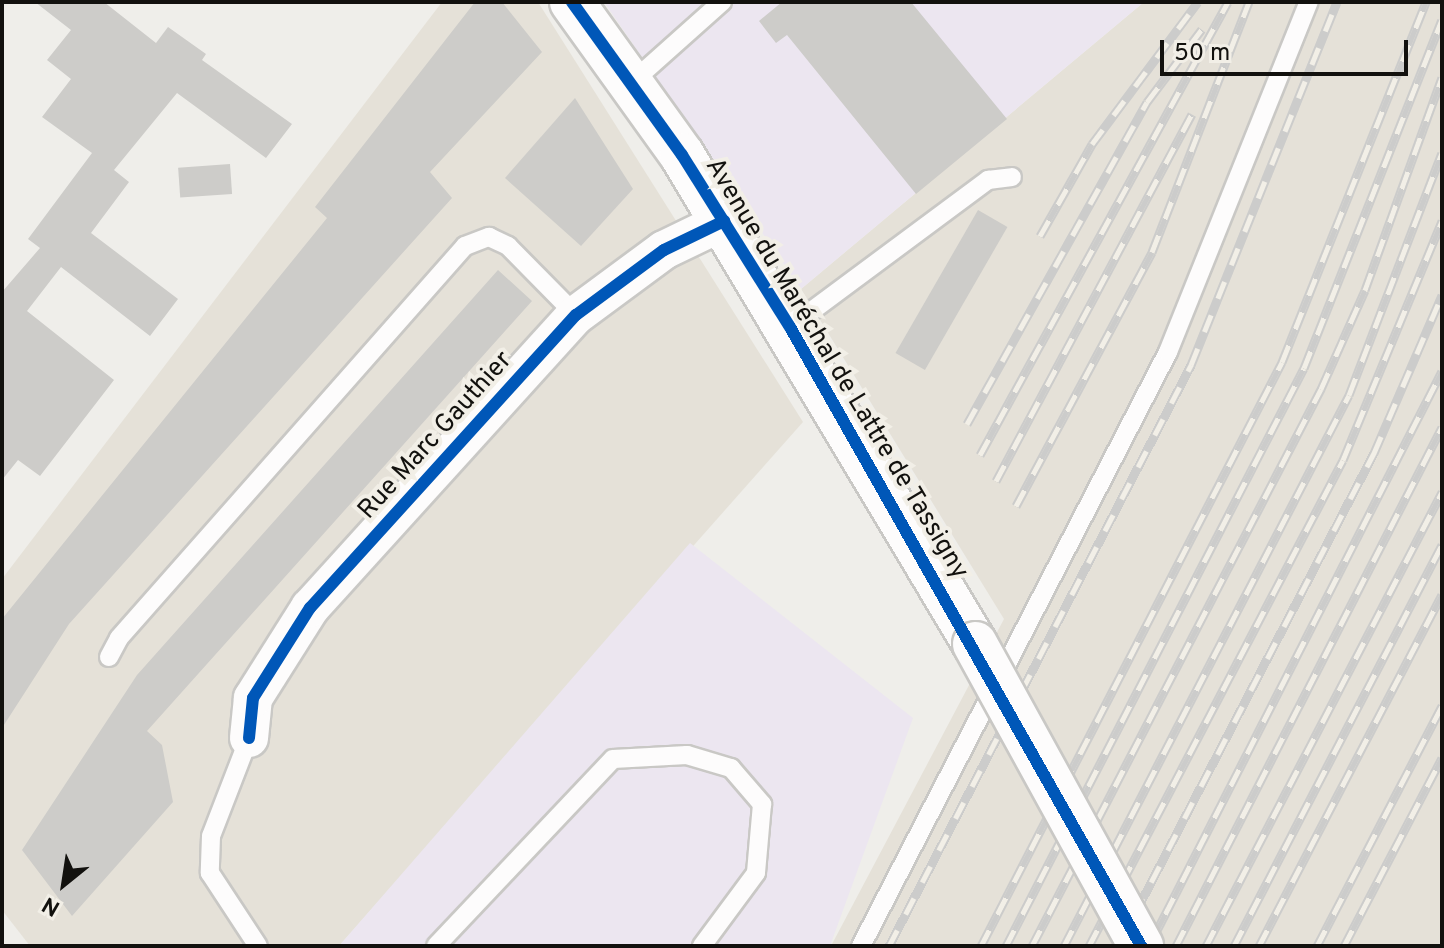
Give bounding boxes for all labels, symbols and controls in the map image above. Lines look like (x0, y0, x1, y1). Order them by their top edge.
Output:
scale bar (1164, 24, 1412, 74)
text: 50 m (1174, 39, 1230, 69)
street label: Avenue du Maréchal de Lattre de Tassigny (697, 152, 975, 586)
street label: Rue Marc Gauthier (352, 346, 520, 526)
north arrow (24, 844, 104, 924)
text: N (38, 890, 65, 921)

